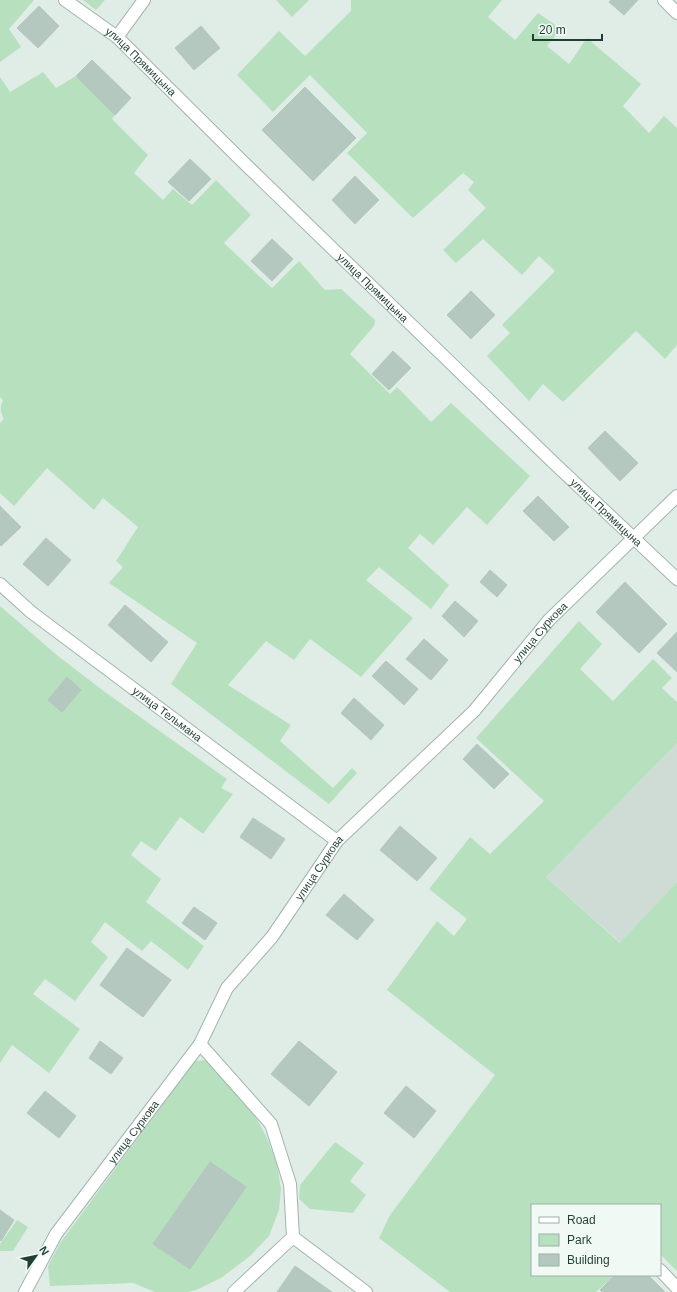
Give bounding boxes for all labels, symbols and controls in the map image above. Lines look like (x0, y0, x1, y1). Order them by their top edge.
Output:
scale bar (533, 16, 602, 42)
text: 20 m (539, 23, 566, 37)
street label: улица Прямицына (103, 25, 179, 99)
street label: улица Прямицына (335, 251, 411, 325)
street label: улица Прямицына (568, 476, 645, 549)
street label: улица Суркова (511, 599, 570, 665)
street label: улица Тельмана (130, 684, 205, 744)
street label: улица Суркова (293, 832, 346, 902)
street label: улица Суркова (106, 1097, 162, 1166)
legend (531, 1204, 661, 1276)
text: Road (567, 1213, 596, 1227)
text: Park (567, 1233, 593, 1247)
north arrow (16, 1236, 56, 1276)
text: N (37, 1244, 52, 1257)
text: Building (567, 1253, 610, 1267)

